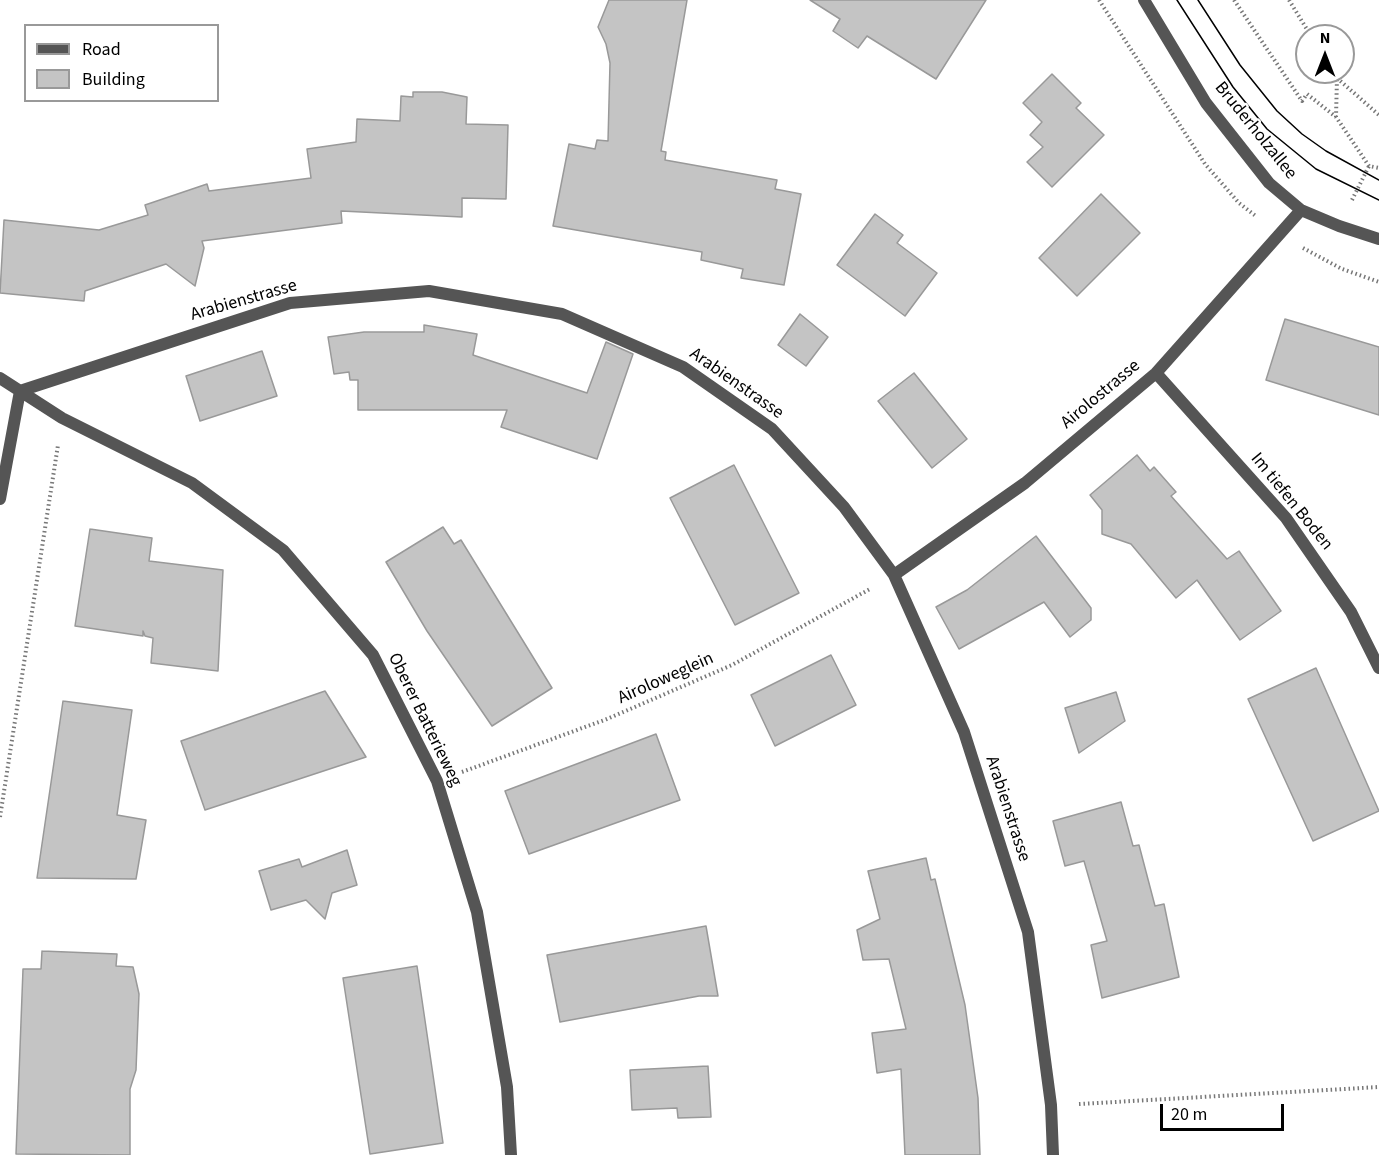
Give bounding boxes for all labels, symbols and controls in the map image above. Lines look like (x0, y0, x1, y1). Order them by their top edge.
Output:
legend (24, 24, 219, 102)
north arrow (1295, 24, 1355, 84)
text: N (1320, 27, 1330, 49)
text: Road (82, 37, 121, 62)
text: Building (82, 67, 145, 92)
street label: Bruderholzallee (1209, 78, 1301, 184)
street label: Arabienstrasse (188, 275, 300, 327)
street label: Arabienstrasse (685, 344, 787, 424)
street label: Airolostrasse (1057, 356, 1145, 434)
street label: Im tiefen Boden (1245, 449, 1337, 555)
street label: Airoloweglein (615, 648, 717, 710)
street label: Oberer Batterieweg (382, 650, 466, 790)
street label: Arabienstrasse (980, 753, 1034, 865)
scale bar (1163, 1092, 1288, 1130)
text: 20 m (1171, 1102, 1207, 1127)

